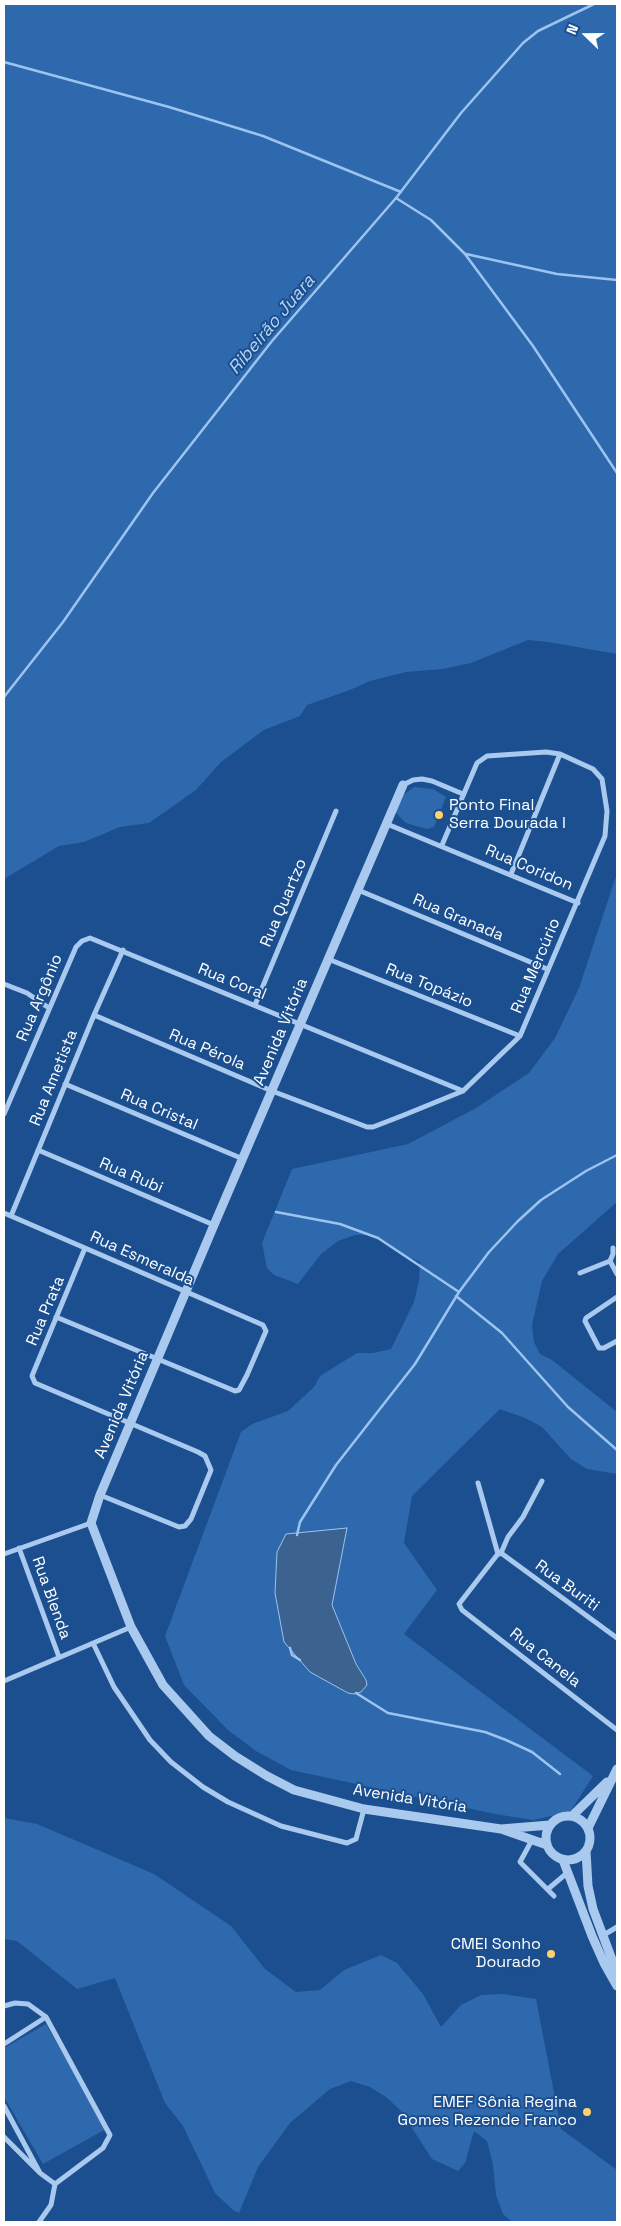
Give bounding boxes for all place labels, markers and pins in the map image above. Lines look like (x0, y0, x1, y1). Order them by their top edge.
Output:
place label: Ponto Final Serra Dourada I (449, 796, 566, 834)
marker: Ponto Final Serra Dourada I (433, 809, 445, 821)
place label: CMEI Sonho Dourado (451, 1935, 541, 1973)
marker: CMEI Sonho Dourado (545, 1948, 557, 1960)
place label: EMEF Sônia Regina Gomes Rezende Franco (397, 2093, 577, 2131)
marker: EMEF Sônia Regina Gomes Rezende Franco (581, 2106, 593, 2118)

